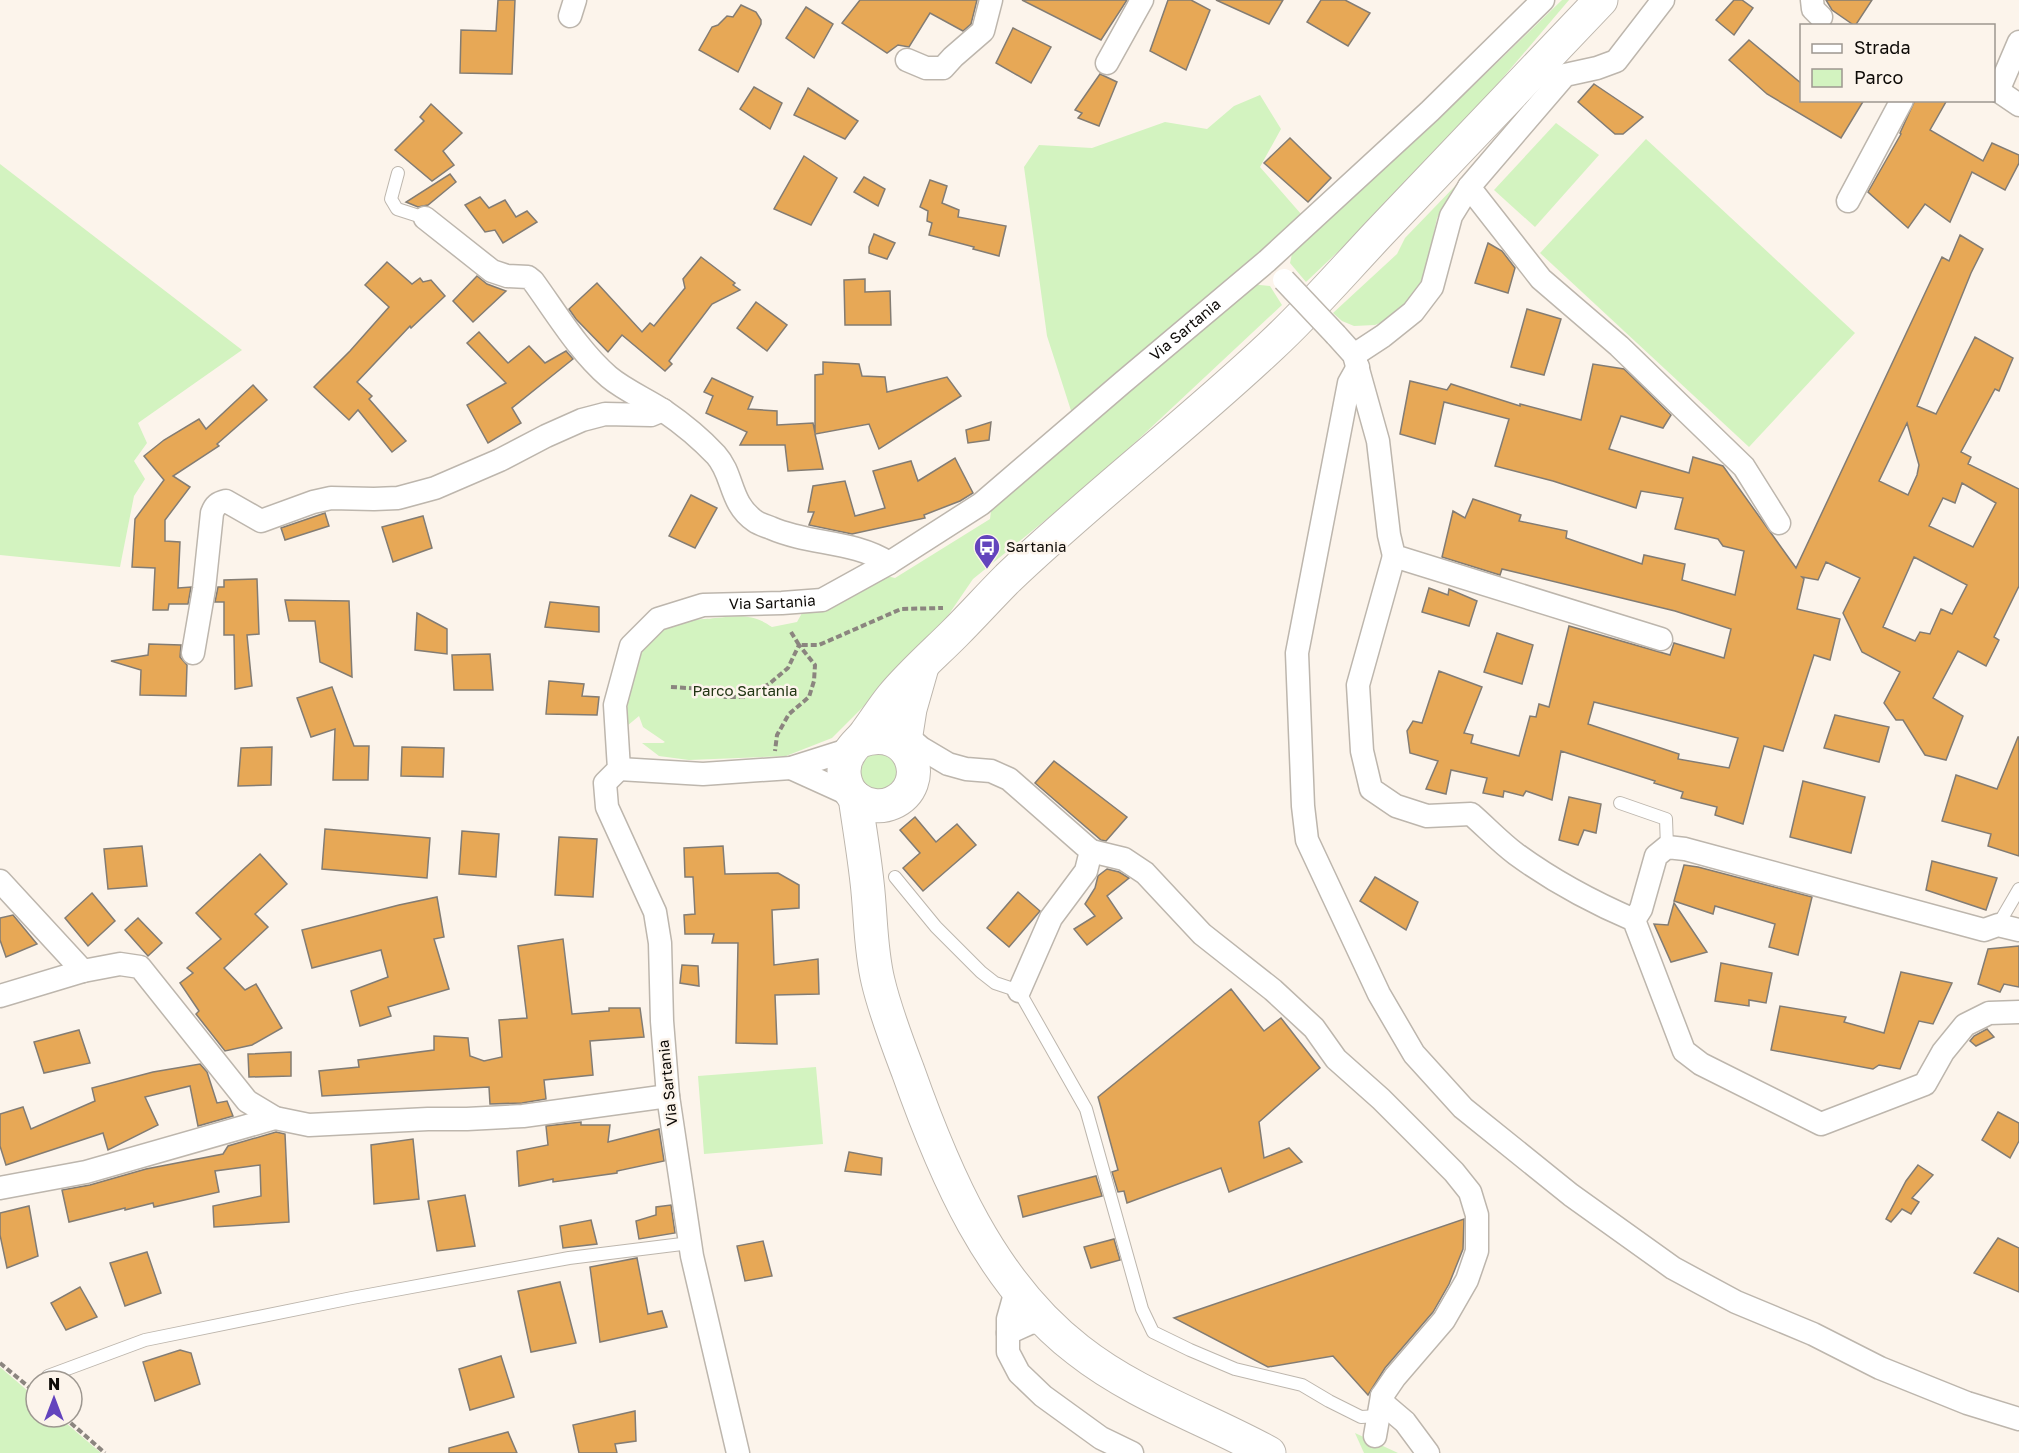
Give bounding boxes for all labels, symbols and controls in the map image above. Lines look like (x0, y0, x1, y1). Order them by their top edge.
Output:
legend (1800, 24, 1995, 102)
text: Strada (1854, 36, 1911, 58)
text: Parco (1854, 66, 1903, 88)
street label: Via Sartania (1146, 294, 1224, 364)
bus stop icon: Sartania (972, 532, 1002, 570)
place label: Sartania (1006, 537, 1066, 555)
street label: Via Sartania (729, 591, 816, 612)
park label: Parco Sartania (692, 681, 798, 699)
street label: Via Sartania (654, 1039, 680, 1127)
north arrow (24, 1369, 84, 1429)
text: N (48, 1374, 60, 1394)

